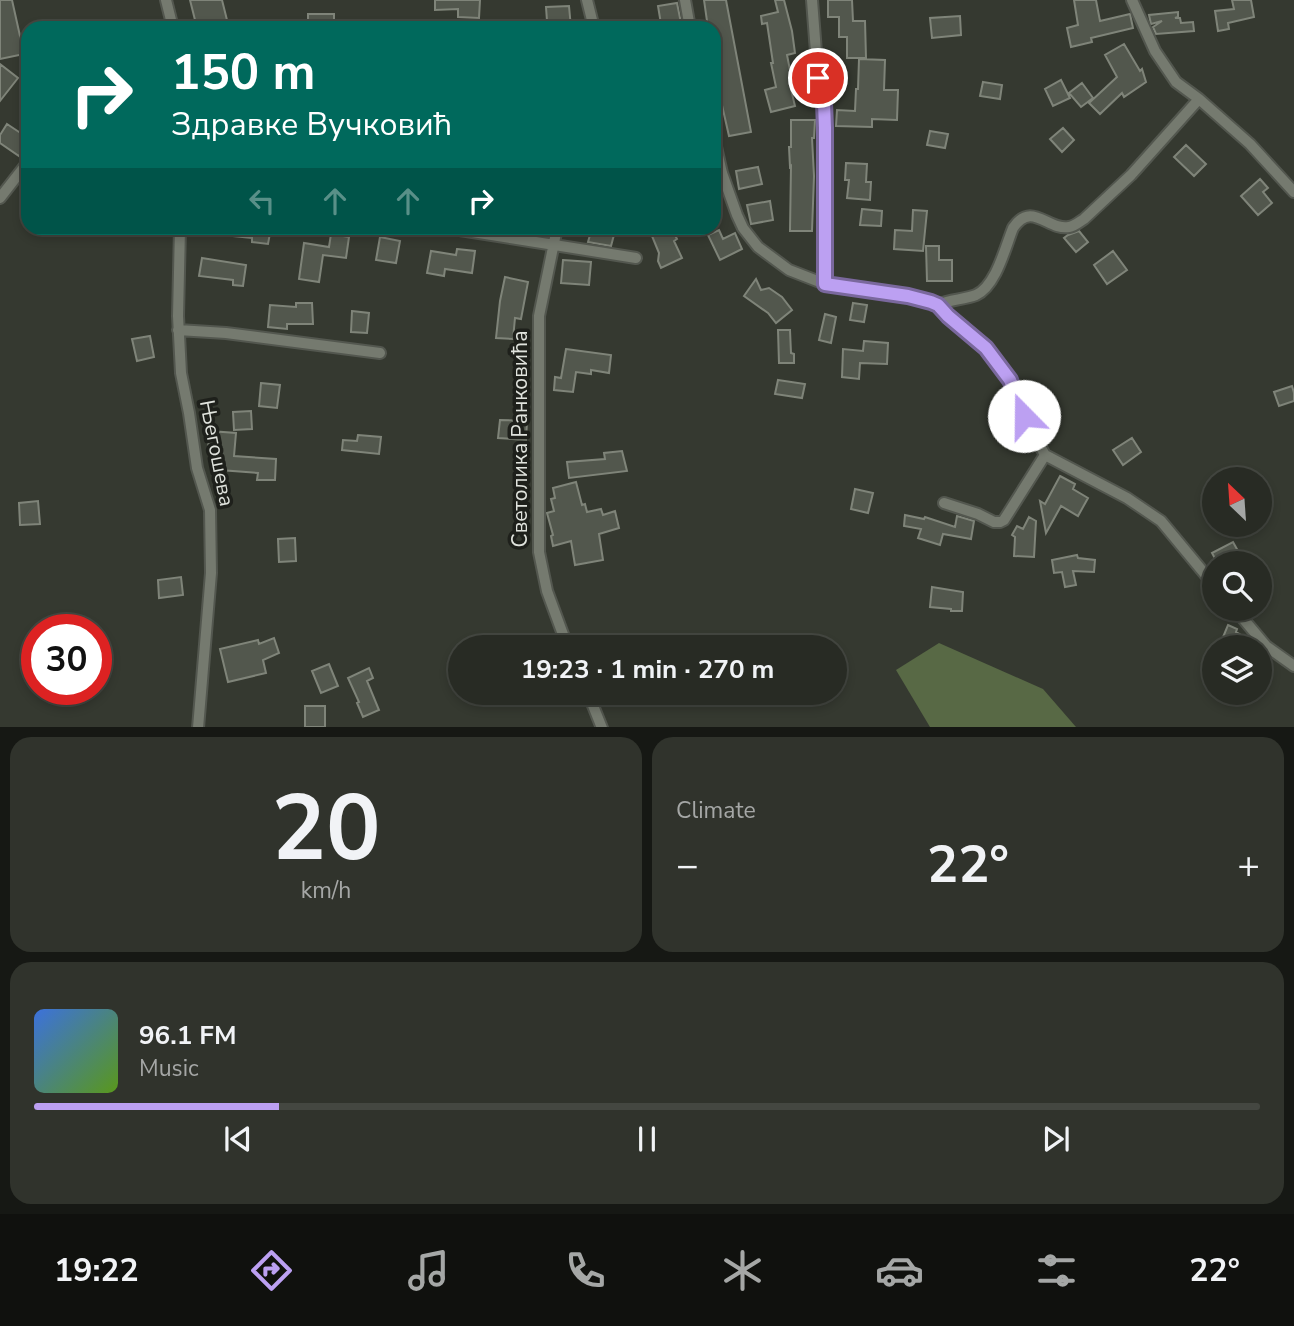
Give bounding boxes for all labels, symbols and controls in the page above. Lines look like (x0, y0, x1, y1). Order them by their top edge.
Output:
text: 150 m (171, 39, 315, 106)
pin (788, 48, 848, 108)
icon: right (56, 49, 147, 140)
icon: arrive (799, 59, 837, 97)
text: Здравке Вучковић (171, 103, 452, 146)
icon: left (243, 182, 281, 220)
icon: ahead (316, 182, 354, 220)
icon: ahead (389, 182, 427, 220)
icon: right (462, 182, 500, 220)
street label: Светолика Ранковића (506, 331, 534, 547)
position arrow (987, 379, 1061, 453)
street label: Његошева (193, 397, 241, 509)
north arrow (1202, 467, 1272, 537)
map controls (1202, 467, 1272, 705)
button: search (1202, 551, 1272, 621)
speed limit sign: 30 (21, 614, 112, 705)
button: layers (1202, 635, 1272, 705)
text: 19:23 · 1 min · 270 m (521, 652, 774, 687)
text: 20 (271, 767, 381, 891)
text: Climate (676, 795, 756, 826)
text: 22° (927, 829, 1009, 900)
text: − (676, 840, 699, 891)
text: + (1237, 840, 1260, 891)
text: km/h (301, 875, 351, 906)
text: 96.1 FM (139, 1018, 236, 1053)
text: Music (139, 1053, 199, 1084)
icon: previous (219, 1120, 257, 1158)
icon: pause (628, 1120, 666, 1158)
icon: next (1037, 1120, 1075, 1158)
icon: directions (247, 1246, 296, 1295)
icon: music (404, 1246, 453, 1295)
icon: phone (561, 1246, 610, 1295)
icon: climate (718, 1246, 767, 1295)
icon: car (875, 1246, 924, 1295)
icon: filters (1032, 1246, 1081, 1295)
text: 19:22 (54, 1249, 139, 1292)
text: 22° (1189, 1249, 1240, 1292)

